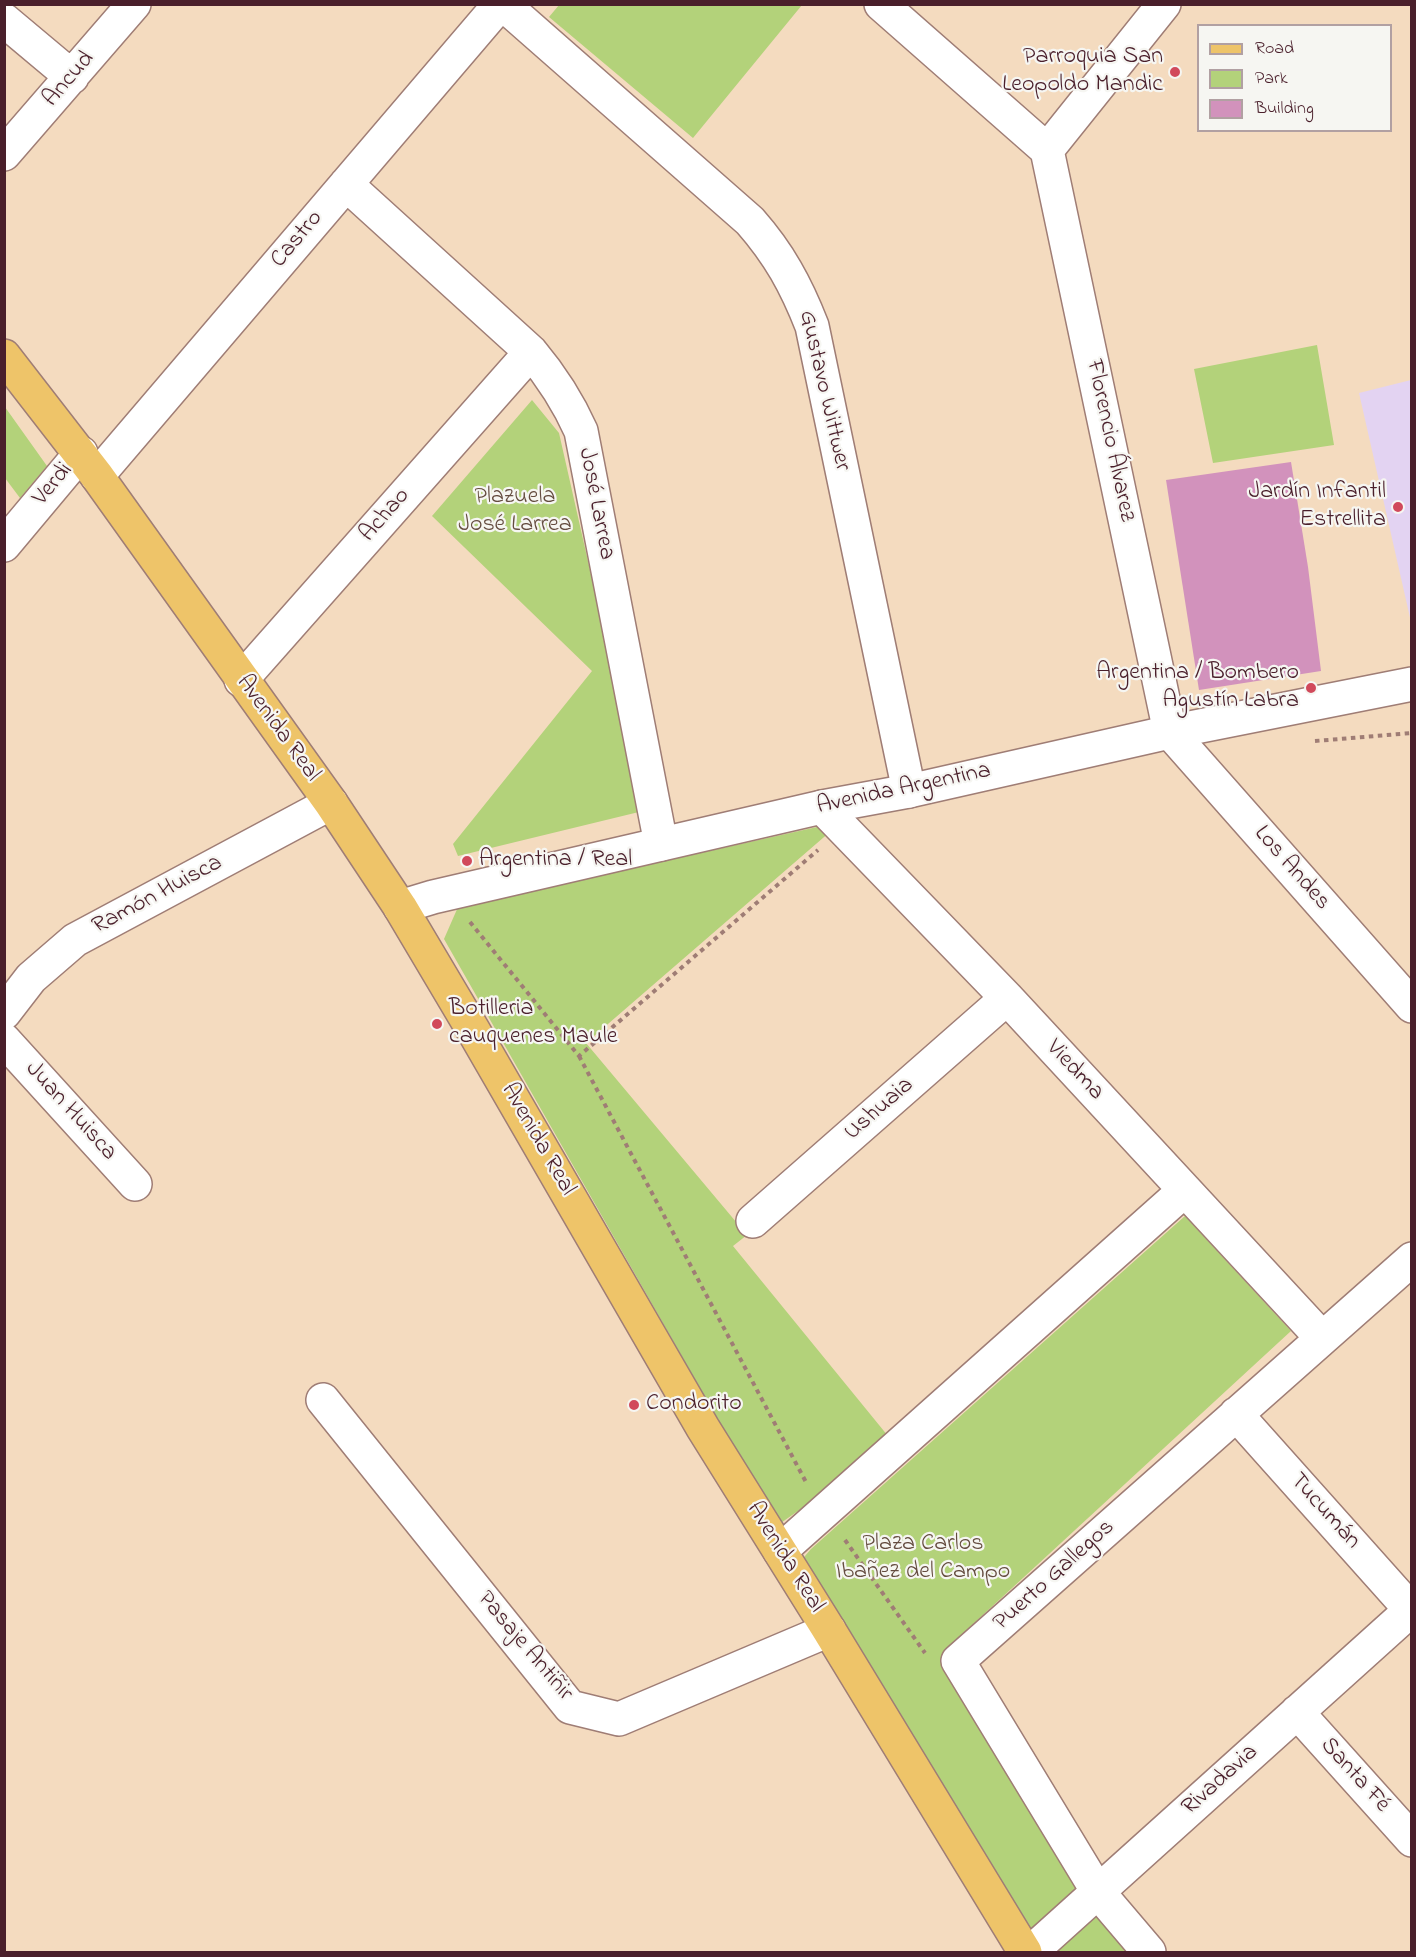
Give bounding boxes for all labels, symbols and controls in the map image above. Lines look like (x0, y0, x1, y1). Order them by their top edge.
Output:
legend (1197, 24, 1392, 132)
text: Road (1255, 36, 1294, 62)
place label: Parroquia San Leopoldo Mandic (1002, 44, 1163, 100)
street label: Ancud (38, 46, 102, 114)
marker: Parroquia San Leopoldo Mandic (1168, 65, 1182, 79)
text: Park (1255, 66, 1288, 92)
text: Building (1255, 96, 1314, 122)
street label: Castro (266, 205, 330, 275)
street label: Gustavo Wittwer (791, 308, 855, 474)
street label: Florencio Álvarez (1078, 357, 1140, 525)
street label: José Larrea (570, 445, 620, 563)
street label: Verdi (28, 458, 80, 512)
place label: Jardín Infantil Estrellita (1248, 479, 1386, 535)
street label: Achao (355, 483, 417, 549)
park label: Plazuela José Larrea (458, 484, 572, 540)
marker: Jardín Infantil Estrellita (1391, 500, 1405, 514)
place label: Argentina / Bombero Agustín Labra (1096, 660, 1299, 716)
street label: Avenida Real (229, 670, 325, 788)
marker: Argentina / Bombero Agustín Labra (1304, 681, 1318, 695)
street label: Avenida Argentina (814, 758, 994, 822)
street label: Los Andes (1246, 821, 1336, 917)
place label: Argentina / Real (479, 847, 632, 875)
street label: Ramón Huisca (88, 850, 228, 942)
marker: Argentina / Real (460, 854, 474, 868)
place label: Botilleria cauquenes Maule (449, 996, 617, 1052)
marker: Botilleria cauquenes Maule (430, 1017, 444, 1031)
street label: Viedma (1039, 1035, 1109, 1107)
street label: Juan Huisca (18, 1056, 122, 1168)
street label: Ushuaia (839, 1072, 921, 1148)
street label: Avenida Real (493, 1079, 581, 1201)
place label: Condorito (646, 1391, 742, 1419)
marker: Condorito (627, 1398, 641, 1412)
street label: Tucumán (1282, 1468, 1366, 1556)
street label: Avenida Real (739, 1497, 829, 1619)
street label: Puerto Gallegos (988, 1514, 1122, 1638)
park label: Plaza Carlos Ibañez del Campo (836, 1531, 1010, 1587)
street label: Pasaje Antiñir (470, 1586, 578, 1708)
street label: Santa Fé (1313, 1732, 1395, 1820)
street label: Rivadavia (1177, 1739, 1265, 1823)

